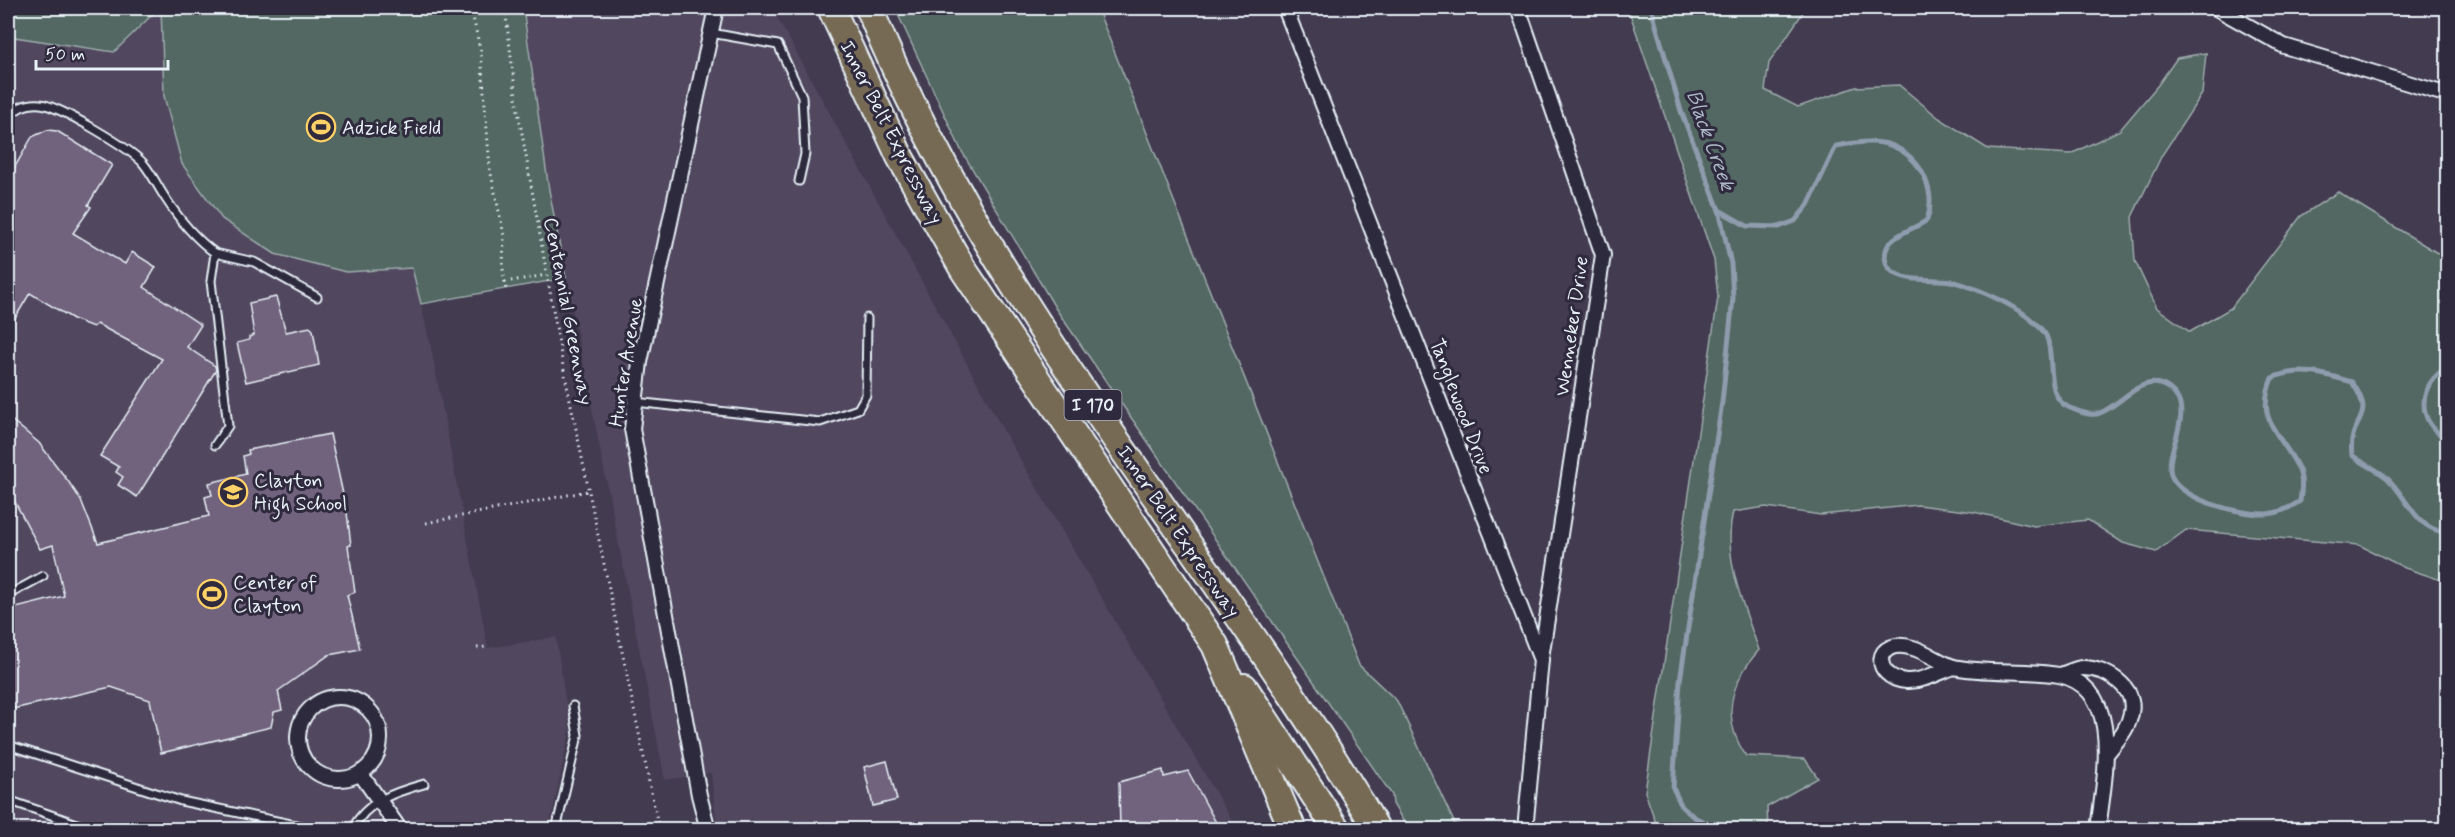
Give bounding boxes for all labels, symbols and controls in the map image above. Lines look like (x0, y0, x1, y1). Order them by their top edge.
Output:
scale bar (36, 33, 168, 71)
street label: Inner Belt Expressway (833, 36, 949, 229)
text: 50 m (45, 43, 85, 67)
water label: Black Creek (1679, 86, 1742, 196)
sports icon: Adzick Field (305, 111, 337, 143)
place label: Adzick Field (342, 115, 441, 142)
street label: Centennial Greenway (536, 215, 599, 408)
street label: Wenneker Drive (1549, 254, 1596, 398)
street label: Hunter Avenue (603, 296, 650, 429)
street label: Tanglewood Drive (1421, 335, 1499, 479)
road number: I 170 (1064, 390, 1122, 420)
street label: Inner Belt Expressway (1110, 440, 1246, 623)
place label: Clayton High School (254, 468, 347, 520)
school or university icon: Clayton High School (217, 476, 249, 508)
place label: Center of Clayton (233, 570, 317, 620)
sports icon: Center of Clayton (196, 578, 228, 610)

